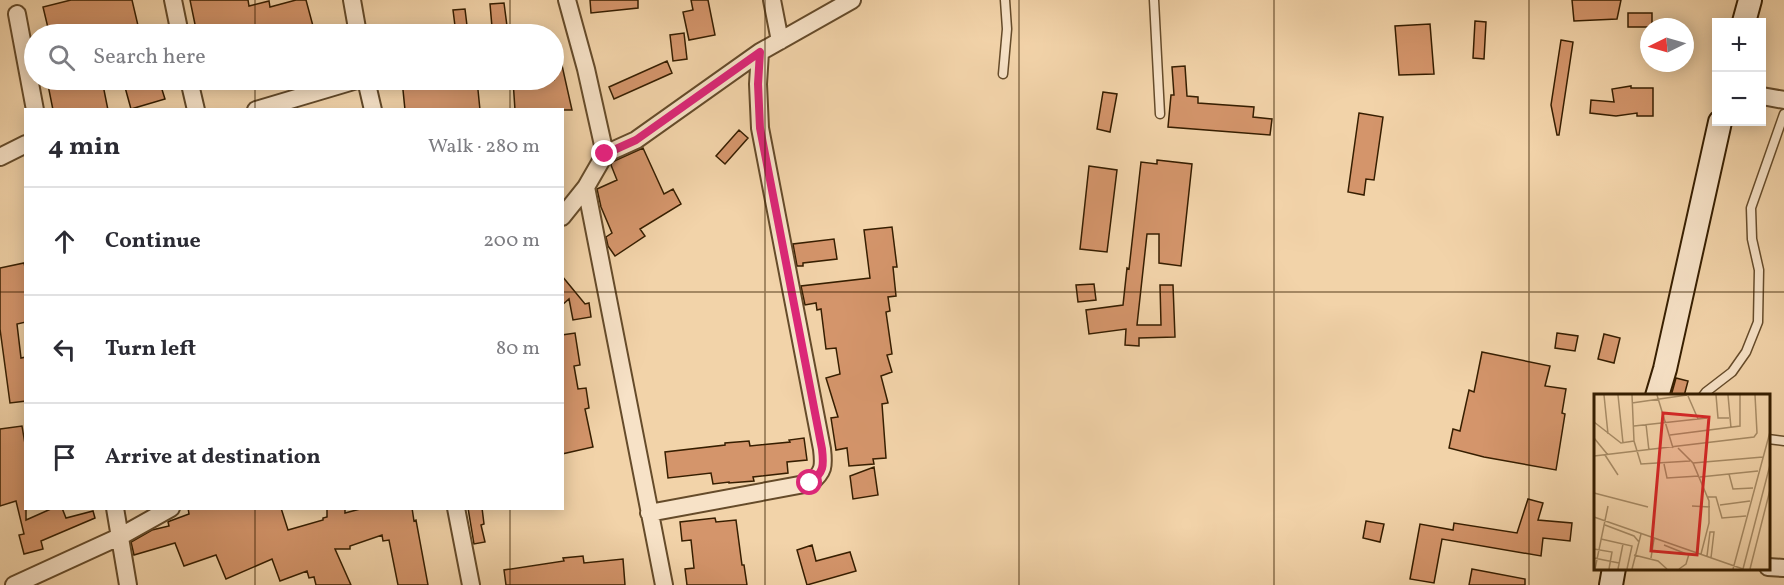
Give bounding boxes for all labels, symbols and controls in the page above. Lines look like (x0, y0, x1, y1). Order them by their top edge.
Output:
north arrow (1640, 18, 1694, 72)
map controls (1712, 18, 1766, 126)
button: + (1712, 18, 1766, 72)
search box (24, 24, 564, 90)
icon: search (45, 41, 78, 74)
text: Search here (93, 42, 206, 73)
button: − (1712, 72, 1766, 126)
text: 4 min (48, 129, 120, 165)
text: Walk · 280 m (428, 133, 540, 161)
route end (591, 140, 617, 166)
icon: ahead (48, 225, 81, 258)
text: Continue (105, 226, 201, 257)
text: 200 m (483, 227, 540, 255)
icon: left (48, 333, 81, 366)
text: Turn left (105, 334, 196, 365)
text: 80 m (496, 335, 540, 363)
inset map (1594, 394, 1769, 570)
icon: arrive (48, 441, 81, 474)
text: Arrive at destination (105, 442, 321, 473)
route start (796, 469, 822, 495)

